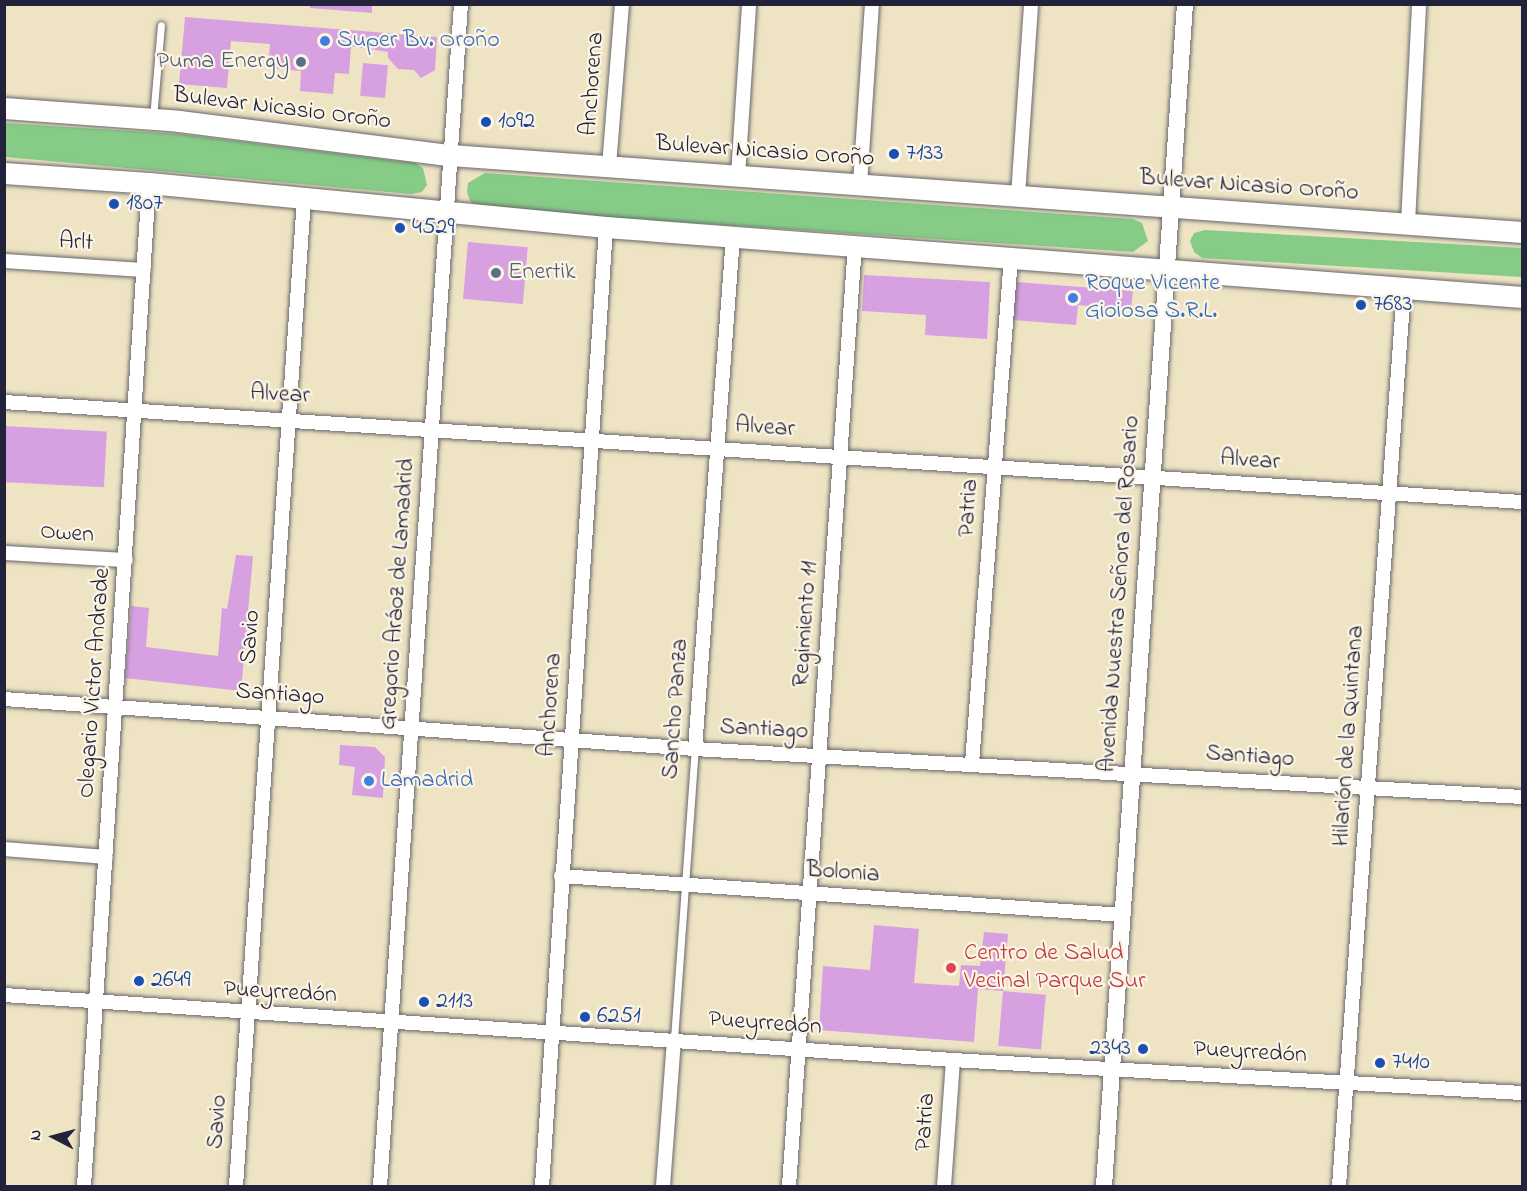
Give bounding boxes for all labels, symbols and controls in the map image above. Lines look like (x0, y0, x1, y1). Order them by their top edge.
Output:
place label: Super Bv. Oroño (337, 27, 500, 55)
street label: Anchorena (575, 31, 611, 137)
marker: Super Bv. Oroño (318, 34, 332, 48)
place label: Puma Energy (157, 48, 289, 76)
marker: Puma Energy (294, 55, 308, 69)
street label: Bulevar Nicasio Oroño (171, 81, 393, 137)
place label: 1092 (498, 108, 535, 136)
marker: 1092 (479, 115, 493, 129)
street label: Bulevar Nicasio Oroño (655, 130, 875, 174)
place label: 7133 (906, 140, 943, 168)
marker: 7133 (887, 147, 901, 161)
street label: Bulevar Nicasio Oroño (1139, 164, 1359, 208)
place label: 1807 (126, 190, 163, 218)
marker: 1807 (107, 197, 121, 211)
place label: 4529 (412, 214, 455, 242)
marker: 4529 (393, 221, 407, 235)
street label: Arlt (58, 227, 94, 259)
place label: Enertik (508, 259, 575, 287)
marker: Enertik (489, 266, 503, 280)
place label: Roque Vicente Gioiosa S.R.L. (1085, 270, 1220, 326)
marker: Roque Vicente Gioiosa S.R.L. (1066, 291, 1080, 305)
place label: 7683 (1373, 291, 1412, 319)
marker: 7683 (1354, 298, 1368, 312)
street label: Alvear (249, 379, 311, 411)
street label: Alvear (734, 412, 796, 444)
street label: Avenida Nuestra Señora del Rosario (1093, 415, 1147, 773)
street label: Alvear (1219, 445, 1281, 477)
street label: Gregorio Aráoz de Lamadrid (374, 457, 422, 731)
street label: Patria (953, 478, 985, 538)
street label: Owen (39, 518, 95, 550)
street label: Regimiento 11 (787, 560, 825, 688)
street label: Olegario Victor Andrade (73, 567, 117, 799)
street label: Savio (235, 609, 267, 665)
street label: Hilarión de la Quintana (1327, 624, 1371, 848)
street label: Sancho Panza (657, 638, 695, 780)
street label: Anchorena (533, 652, 569, 758)
street label: Santiago (235, 678, 325, 712)
street label: Santiago (719, 713, 809, 747)
street label: Santiago (1205, 740, 1295, 774)
place label: Lamadrid (381, 767, 473, 795)
marker: Lamadrid (362, 774, 376, 788)
street label: Bolonia (805, 856, 881, 890)
place label: Centro de Salud Vecinal Parque Sur (964, 940, 1146, 996)
marker: Centro de Salud Vecinal Parque Sur (942, 959, 960, 977)
place label: 2649 (151, 967, 191, 995)
marker: 2649 (132, 974, 146, 988)
street label: Pueyrredón (223, 976, 337, 1010)
place label: 2113 (436, 988, 473, 1016)
marker: 2113 (417, 995, 431, 1009)
place label: 6251 (597, 1003, 641, 1031)
street label: Pueyrredón (707, 1006, 823, 1042)
marker: 6251 (578, 1010, 592, 1024)
place label: 2343 (1089, 1035, 1131, 1063)
street label: Pueyrredón (1193, 1036, 1307, 1070)
marker: 2343 (1136, 1042, 1150, 1056)
place label: 7410 (1392, 1049, 1430, 1077)
marker: 7410 (1373, 1056, 1387, 1070)
street label: Patria (910, 1092, 942, 1152)
street label: Savio (202, 1094, 234, 1150)
north arrow (24, 1107, 84, 1167)
text: N (24, 1128, 49, 1142)

